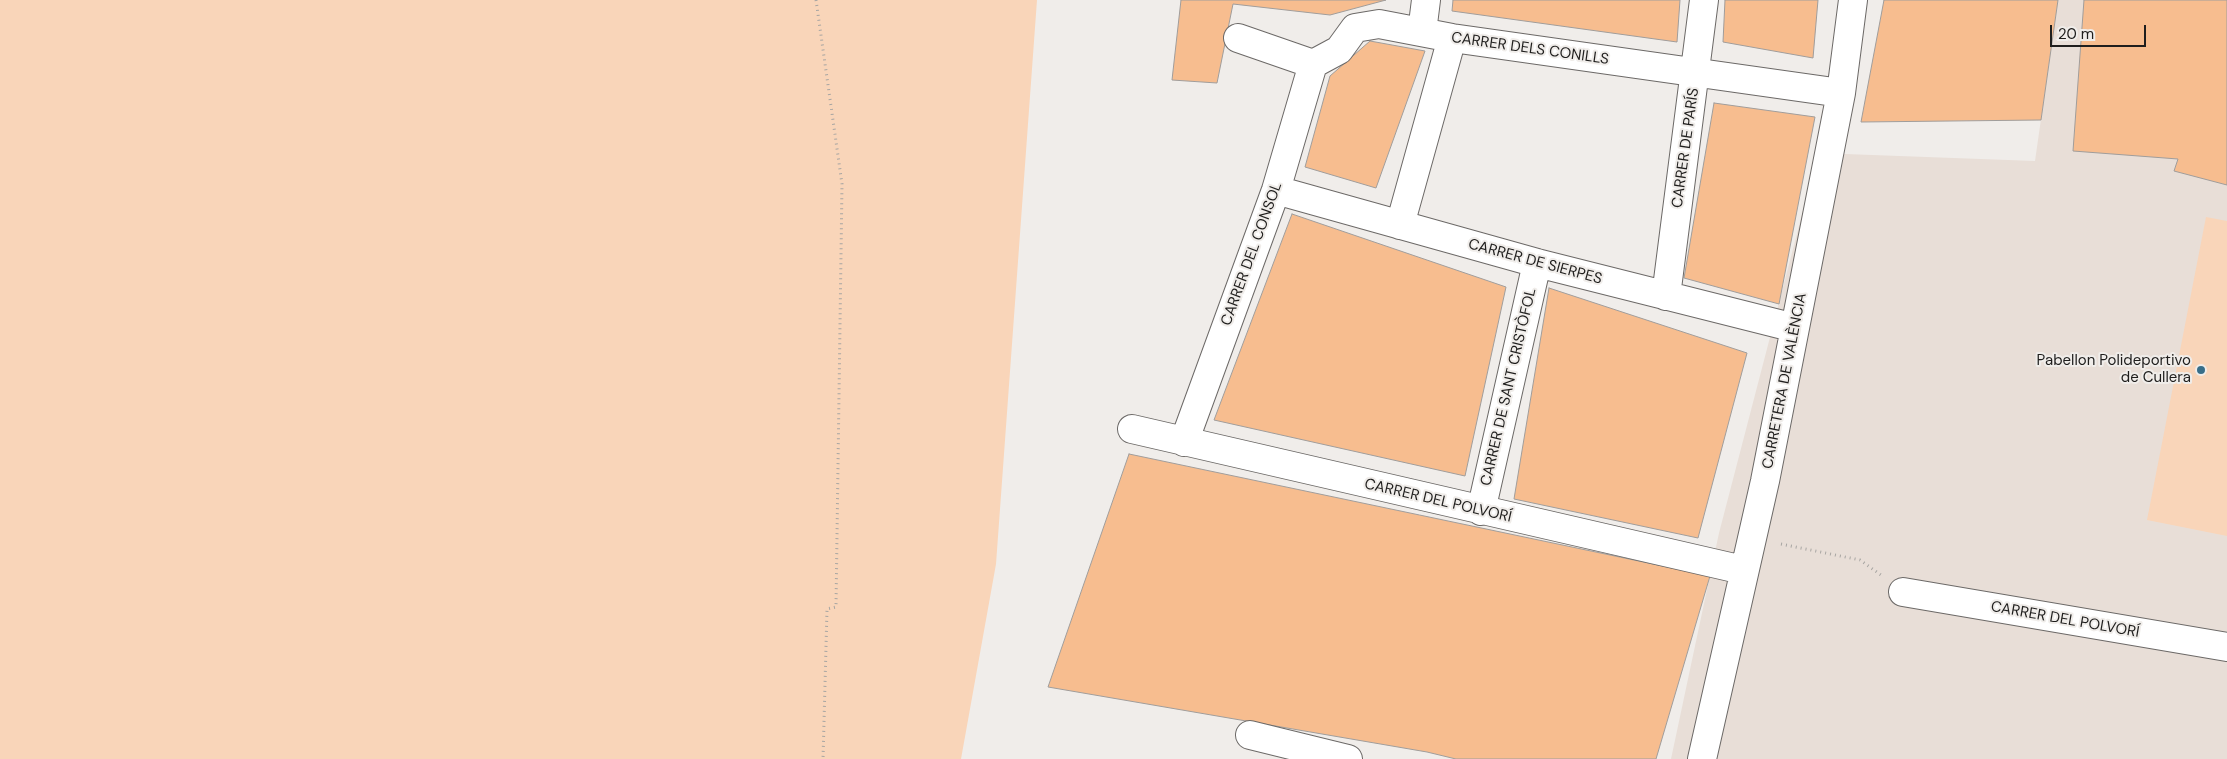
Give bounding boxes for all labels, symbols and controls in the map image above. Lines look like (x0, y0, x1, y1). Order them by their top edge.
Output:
scale bar (2052, 15, 2148, 47)
text: 20 m (2058, 24, 2094, 44)
street label: CARRER DELS CONILLS (1450, 29, 1610, 69)
street label: CARRER DE PARÍS (1669, 87, 1703, 209)
street label: CARRER DEL CONSOL (1218, 180, 1286, 328)
street label: CARRER DE SIERPES (1466, 235, 1604, 289)
street label: CARRER DE SANT CRISTÒFOL (1477, 286, 1541, 488)
street label: CARRETERA DE VALÈNCIA (1759, 292, 1811, 470)
place label: Pabellon Polideportivo de Cullera (2037, 352, 2191, 387)
marker: Pabellon Polideportivo de Cullera (2195, 364, 2207, 376)
street label: CARRER DEL POLVORÍ (1363, 475, 1513, 527)
street label: CARRER DEL POLVORÍ (1989, 598, 2141, 642)

